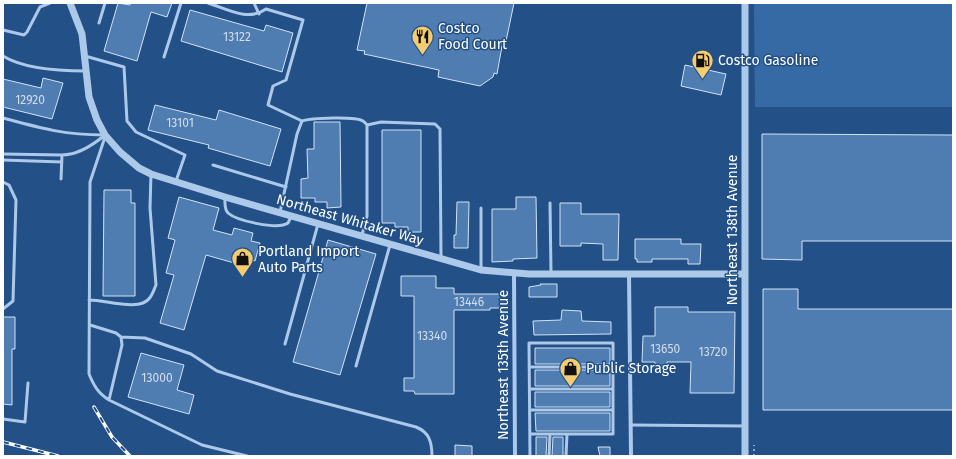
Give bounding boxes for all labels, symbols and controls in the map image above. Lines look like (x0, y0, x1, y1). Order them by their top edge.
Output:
place label: Costco Food Court (438, 20, 508, 53)
restaurant icon: Costco Food Court (409, 23, 435, 56)
house number: 13122 (223, 30, 251, 44)
fuel station icon: Costco Gasoline (690, 47, 716, 80)
place label: Costco Gasoline (718, 52, 818, 69)
house number: 12920 (15, 93, 45, 107)
house number: 13101 (166, 116, 194, 130)
street label: Northeast 138th Avenue (724, 155, 741, 305)
street label: Northeast Whitaker Way (275, 191, 426, 249)
place label: Portland Import Auto Parts (258, 243, 360, 276)
shop icon: Portland Import Auto Parts (229, 246, 255, 279)
street label: Northeast 135th Avenue (495, 290, 512, 440)
house number: 13446 (454, 295, 484, 309)
house number: 13340 (417, 329, 447, 343)
house number: 13650 (650, 342, 680, 356)
house number: 13720 (699, 345, 728, 359)
shop icon: Public Storage (558, 355, 584, 388)
place label: Public Storage (586, 360, 676, 377)
house number: 13000 (141, 371, 173, 385)

